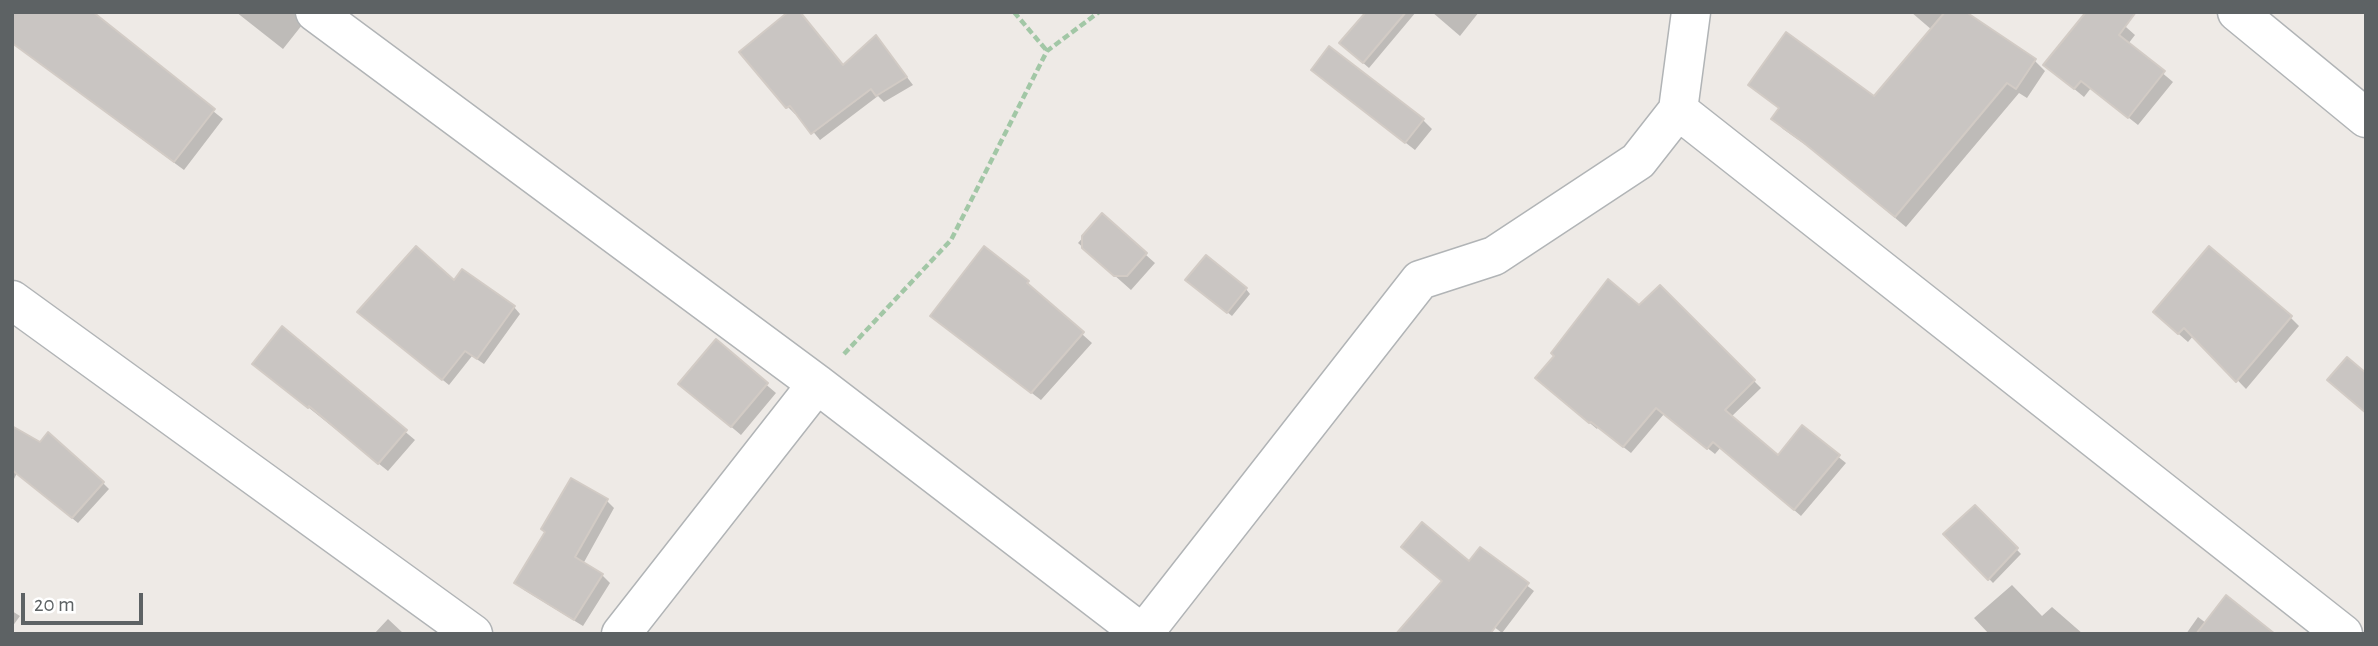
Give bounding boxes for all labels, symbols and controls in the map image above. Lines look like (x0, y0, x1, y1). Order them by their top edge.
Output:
scale bar (24, 580, 147, 624)
text: 20 m (34, 594, 75, 615)

